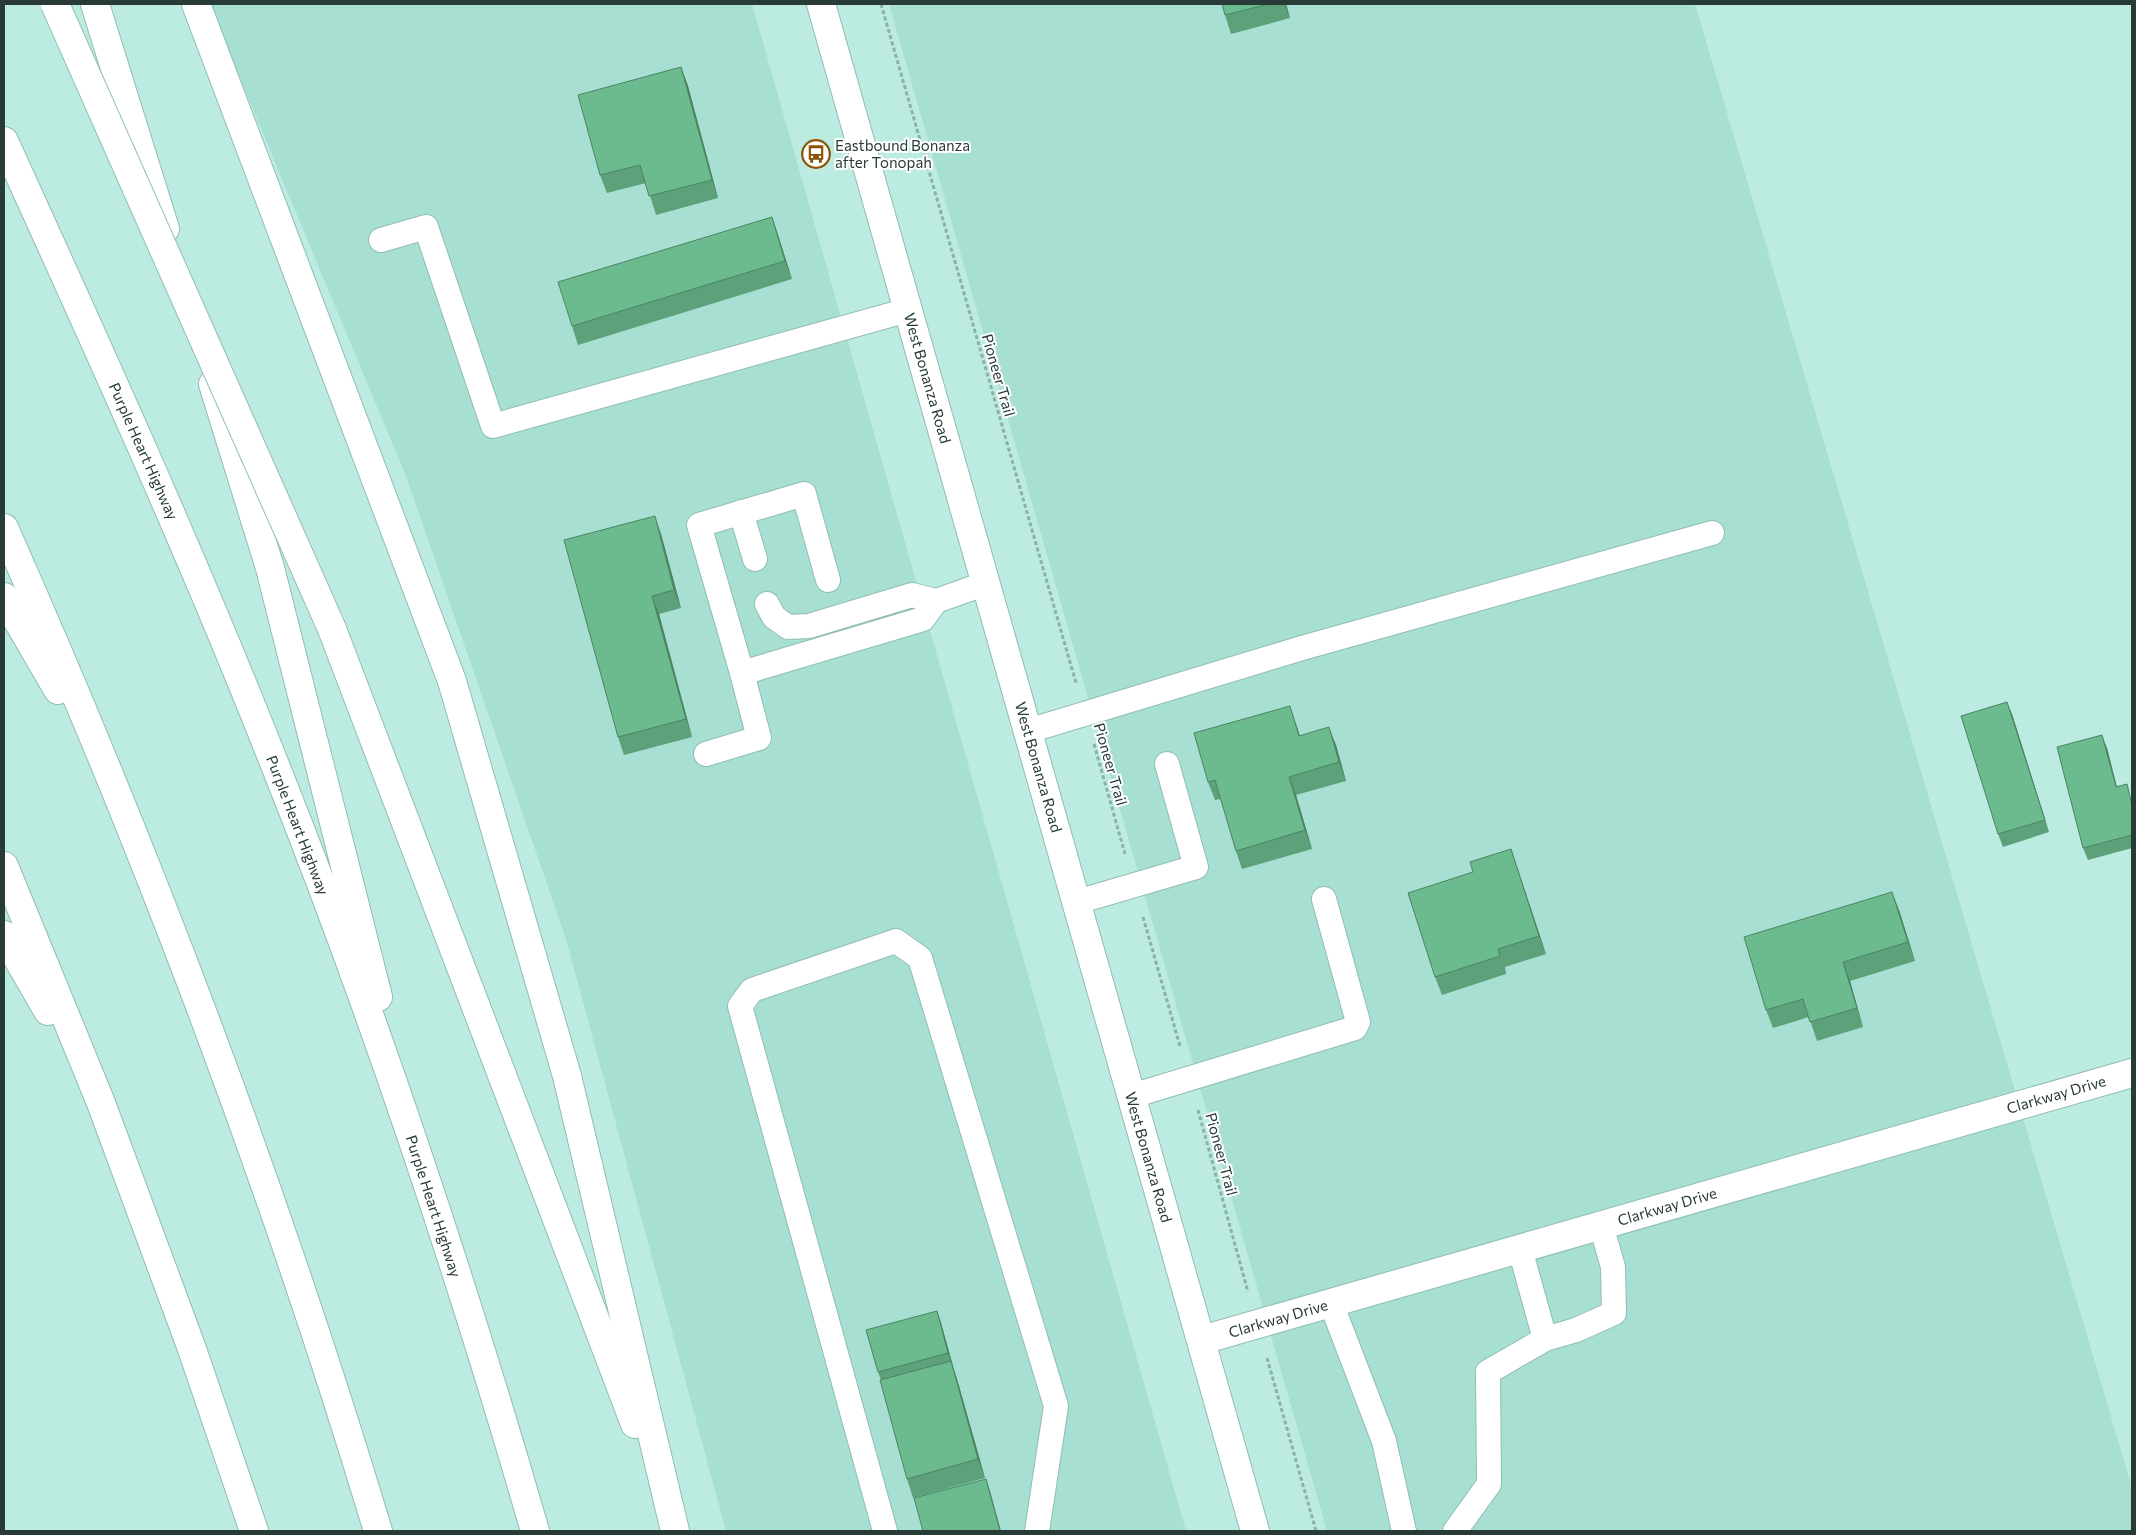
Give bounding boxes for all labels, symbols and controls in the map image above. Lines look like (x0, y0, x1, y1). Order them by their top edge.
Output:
place label: Eastbound Bonanza after Tonopah (835, 136, 970, 171)
bus stop icon: Eastbound Bonanza after Tonopah (801, 139, 831, 169)
street label: West Bonanza Road (901, 311, 955, 445)
street label: Pioneer Trail (979, 332, 1019, 418)
street label: Purple Heart Highway (106, 380, 182, 523)
street label: West Bonanza Road (1012, 700, 1066, 834)
street label: Pioneer Trail (1091, 721, 1131, 807)
street label: Purple Heart Highway (263, 753, 333, 898)
street label: Clarkway Drive (2004, 1071, 2108, 1117)
street label: West Bonanza Road (1122, 1090, 1176, 1224)
street label: Pioneer Trail (1202, 1111, 1242, 1197)
street label: Purple Heart Highway (403, 1133, 466, 1279)
street label: Clarkway Drive (1615, 1183, 1719, 1229)
street label: Clarkway Drive (1226, 1295, 1330, 1341)

